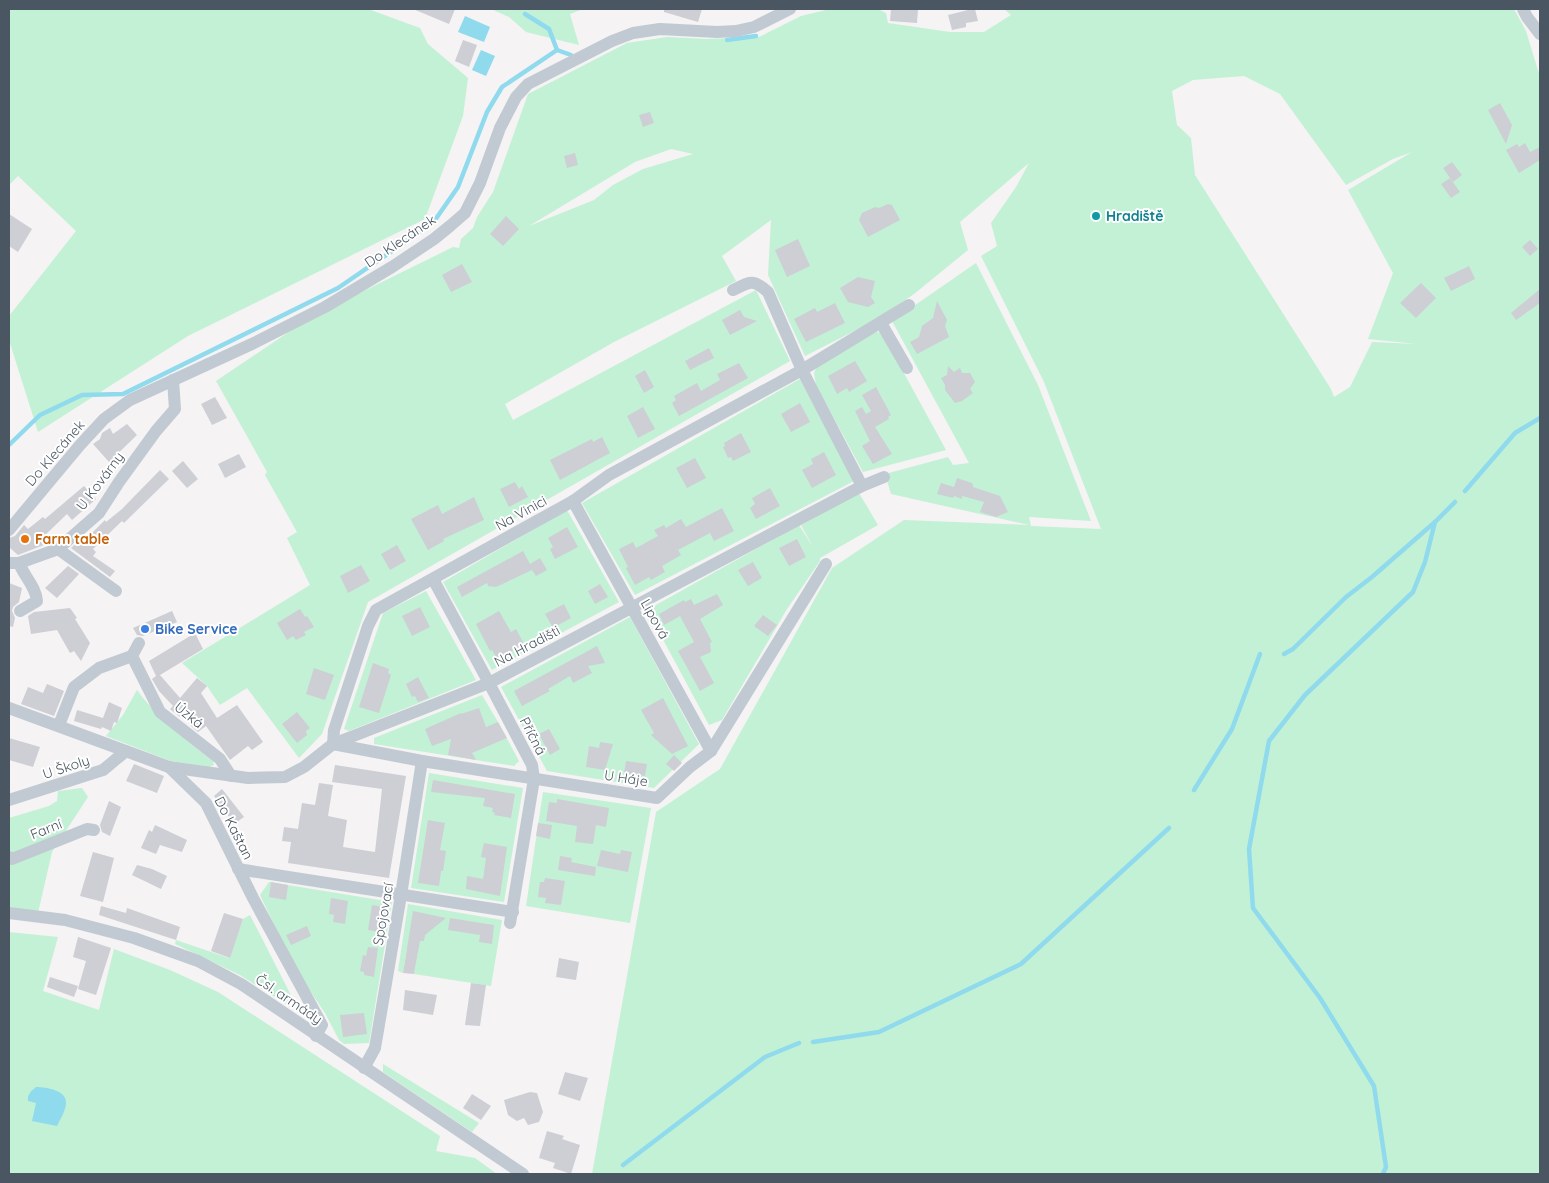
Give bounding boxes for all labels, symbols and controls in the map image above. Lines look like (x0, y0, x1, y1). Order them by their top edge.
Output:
place label: Hradiště (1106, 207, 1164, 225)
marker: Hradiště (1090, 210, 1102, 222)
street label: Do Klecánek (361, 211, 439, 271)
street label: Do Klecánek (21, 416, 89, 490)
street label: U Kovárny (72, 448, 128, 514)
street label: Na Vinici (492, 492, 550, 534)
place label: Farm table (35, 530, 110, 548)
marker: Farm table (19, 533, 31, 545)
street label: Lipová (637, 596, 673, 642)
place label: Bike Service (155, 620, 237, 638)
street label: Na Hradišti (491, 621, 563, 671)
marker: Bike Service (139, 623, 151, 635)
street label: Úzká (171, 698, 207, 732)
street label: Příčná (516, 714, 550, 758)
street label: U Školy (40, 751, 92, 783)
street label: U Háje (603, 766, 649, 790)
street label: Do Kaštan (210, 793, 258, 863)
street label: Farní (28, 815, 64, 843)
street label: Spojovací (369, 881, 397, 947)
street label: Čsl. armády (252, 970, 326, 1028)

